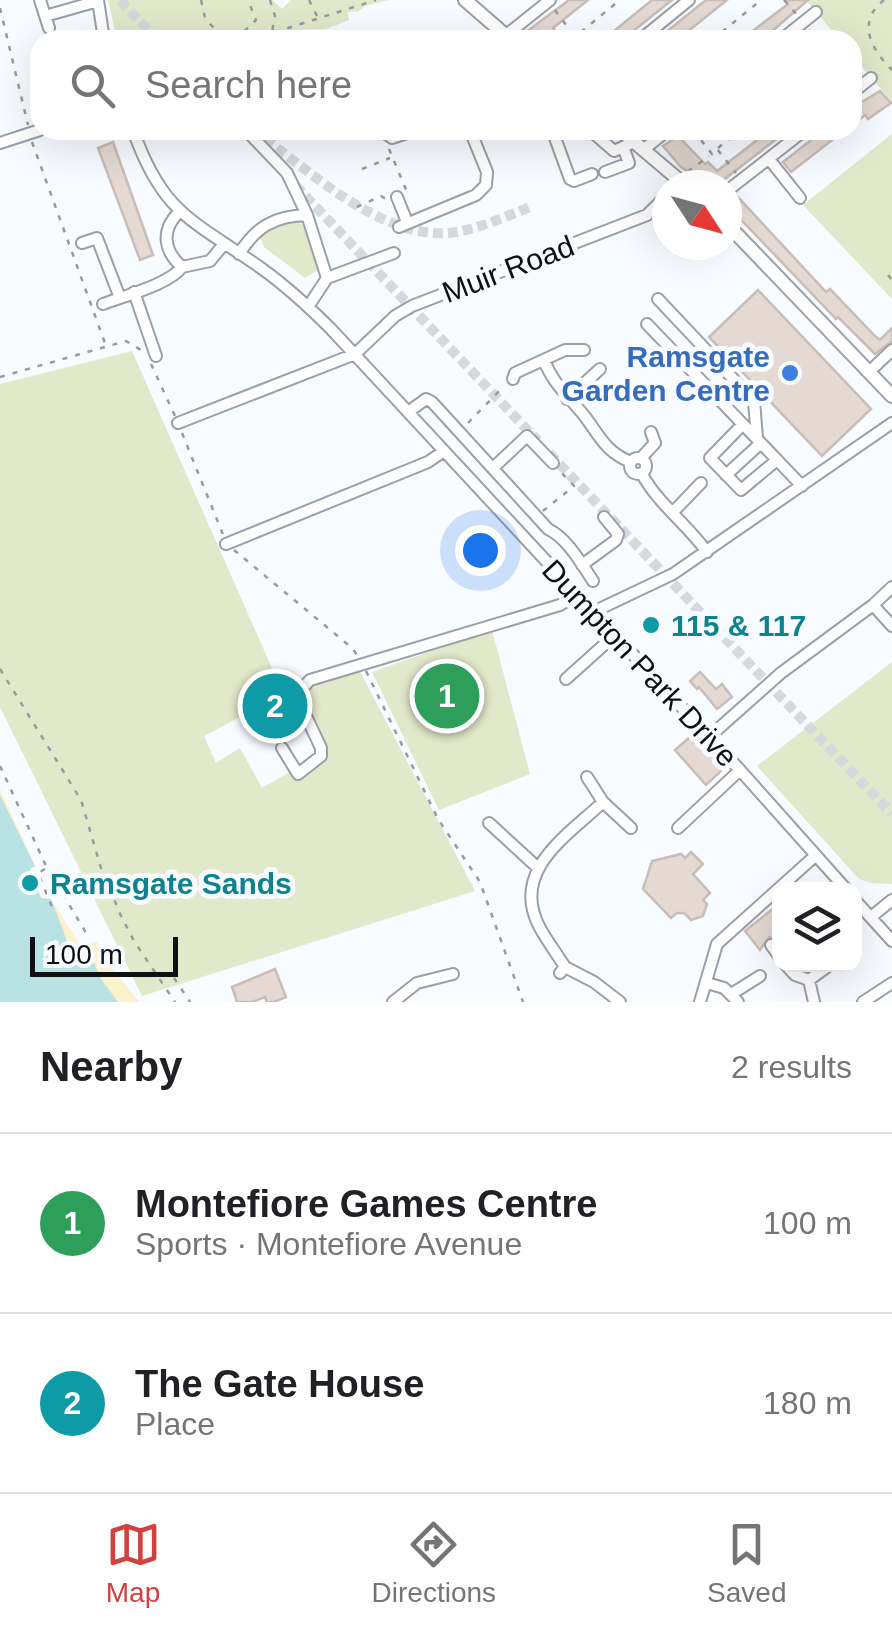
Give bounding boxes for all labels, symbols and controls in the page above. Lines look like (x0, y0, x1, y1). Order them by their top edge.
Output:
search box (30, 30, 862, 140)
icon: search (65, 58, 120, 113)
text: Search here (145, 64, 352, 106)
north arrow (652, 170, 742, 260)
street label: Muir Road (437, 229, 579, 309)
place label: Ramsgate Garden Centre (562, 340, 770, 407)
marker: Ramsgate Garden Centre (779, 362, 801, 384)
your location (455, 525, 506, 576)
street label: Dumpton Park Drive (536, 553, 744, 773)
place label: 115 & 117 (671, 609, 806, 642)
marker: 115 & 117 (640, 614, 662, 636)
pin: 1 (414, 658, 480, 734)
pin: 2 (242, 668, 308, 744)
place label: Ramsgate Sands (50, 867, 292, 900)
marker: Ramsgate Sands (19, 872, 41, 894)
map controls (772, 882, 862, 972)
button: layers (772, 882, 862, 972)
scale bar (30, 932, 178, 976)
text: 100 m (45, 939, 123, 970)
text: Nearby (40, 1043, 182, 1090)
text: 2 results (731, 1049, 852, 1085)
text: Montefiore Games Centre (135, 1183, 597, 1225)
text: 1 (64, 1205, 81, 1241)
text: 100 m (763, 1205, 852, 1241)
text: Sports · Montefiore Avenue (135, 1226, 522, 1262)
text: The Gate House (135, 1363, 424, 1405)
text: 2 (64, 1385, 81, 1421)
text: 180 m (763, 1385, 852, 1421)
text: Place (135, 1406, 215, 1442)
tab: Map (106, 1517, 161, 1609)
tab: Directions (372, 1517, 496, 1609)
tab: Saved (707, 1517, 786, 1609)

